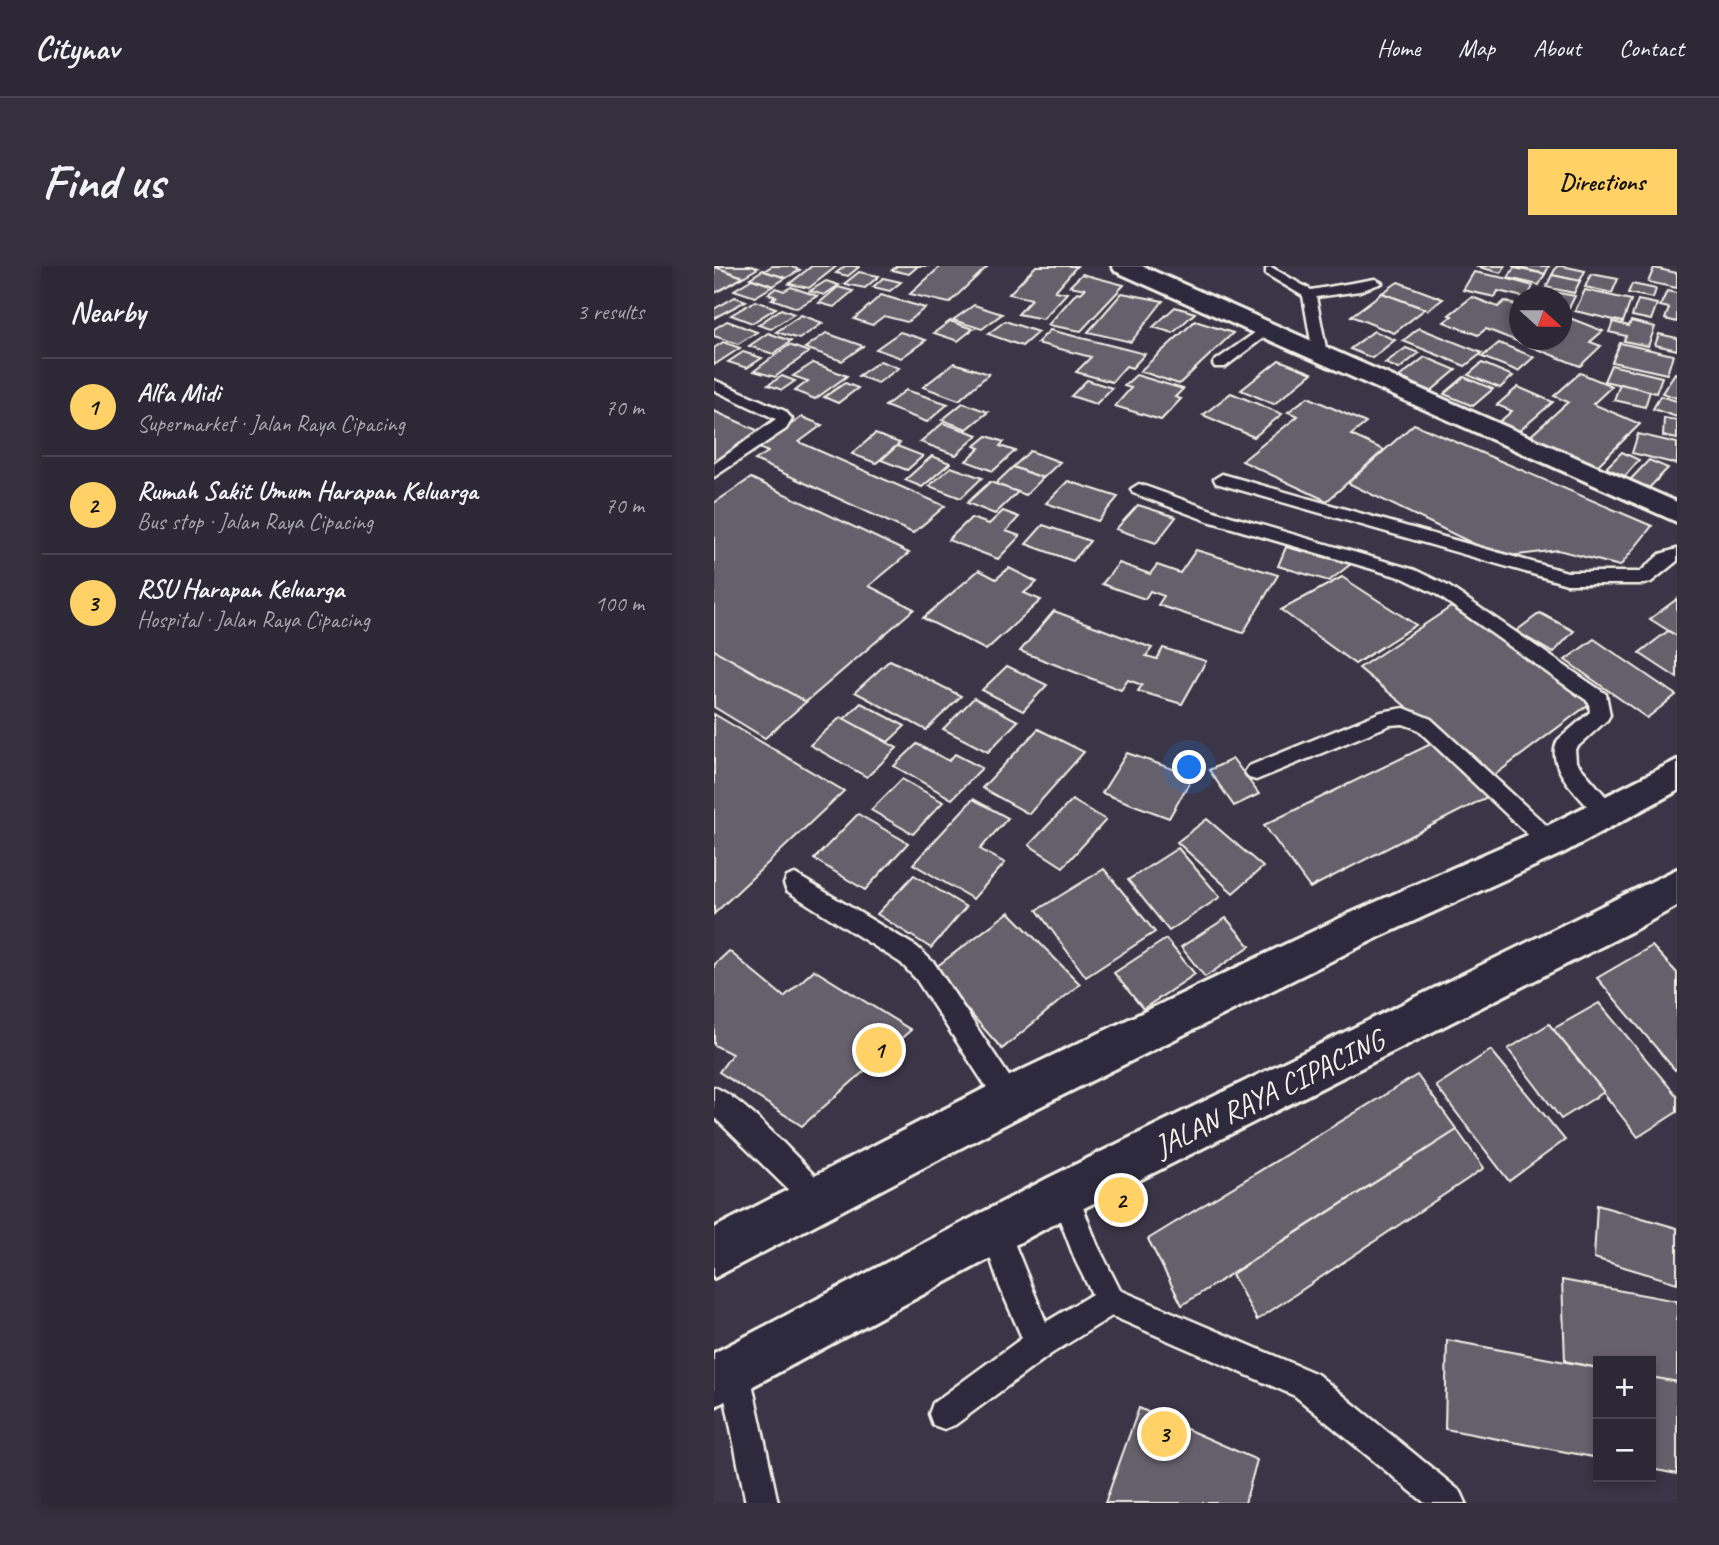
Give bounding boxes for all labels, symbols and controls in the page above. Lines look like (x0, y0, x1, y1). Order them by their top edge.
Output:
text: Citynav (35, 27, 119, 69)
text: Home (1377, 33, 1420, 63)
text: Map (1458, 33, 1495, 63)
text: About (1533, 33, 1581, 63)
text: Contact (1619, 33, 1684, 63)
button: Directions (1528, 149, 1677, 215)
text: Find us (42, 151, 164, 213)
north arrow (1509, 287, 1572, 350)
text: Nearby (70, 293, 146, 331)
text: 3 results (577, 297, 644, 326)
text: Alfa Midi (137, 376, 220, 409)
text: 1 (88, 393, 98, 422)
text: 70 m (605, 393, 644, 422)
text: Supermarket · Jalan Raya Cipacing (137, 409, 405, 438)
text: Rumah Sakit Umum Harapan Keluarga (137, 474, 478, 507)
text: 2 (88, 491, 98, 520)
text: 70 m (605, 491, 644, 520)
text: Bus stop · Jalan Raya Cipacing (137, 507, 373, 536)
text: RSU Harapan Keluarga (137, 572, 344, 605)
text: 3 (88, 589, 98, 618)
text: 100 m (595, 589, 644, 618)
text: Hospital · Jalan Raya Cipacing (137, 605, 370, 634)
your location (1172, 750, 1206, 784)
street label: JALAN RAYA CIPACING (1146, 1020, 1393, 1166)
pin: 1 (856, 1024, 902, 1076)
pin: 2 (1098, 1174, 1144, 1226)
map controls (1593, 1356, 1656, 1482)
button: + (1593, 1356, 1656, 1419)
pin: 3 (1141, 1408, 1187, 1460)
button: − (1593, 1419, 1656, 1482)

